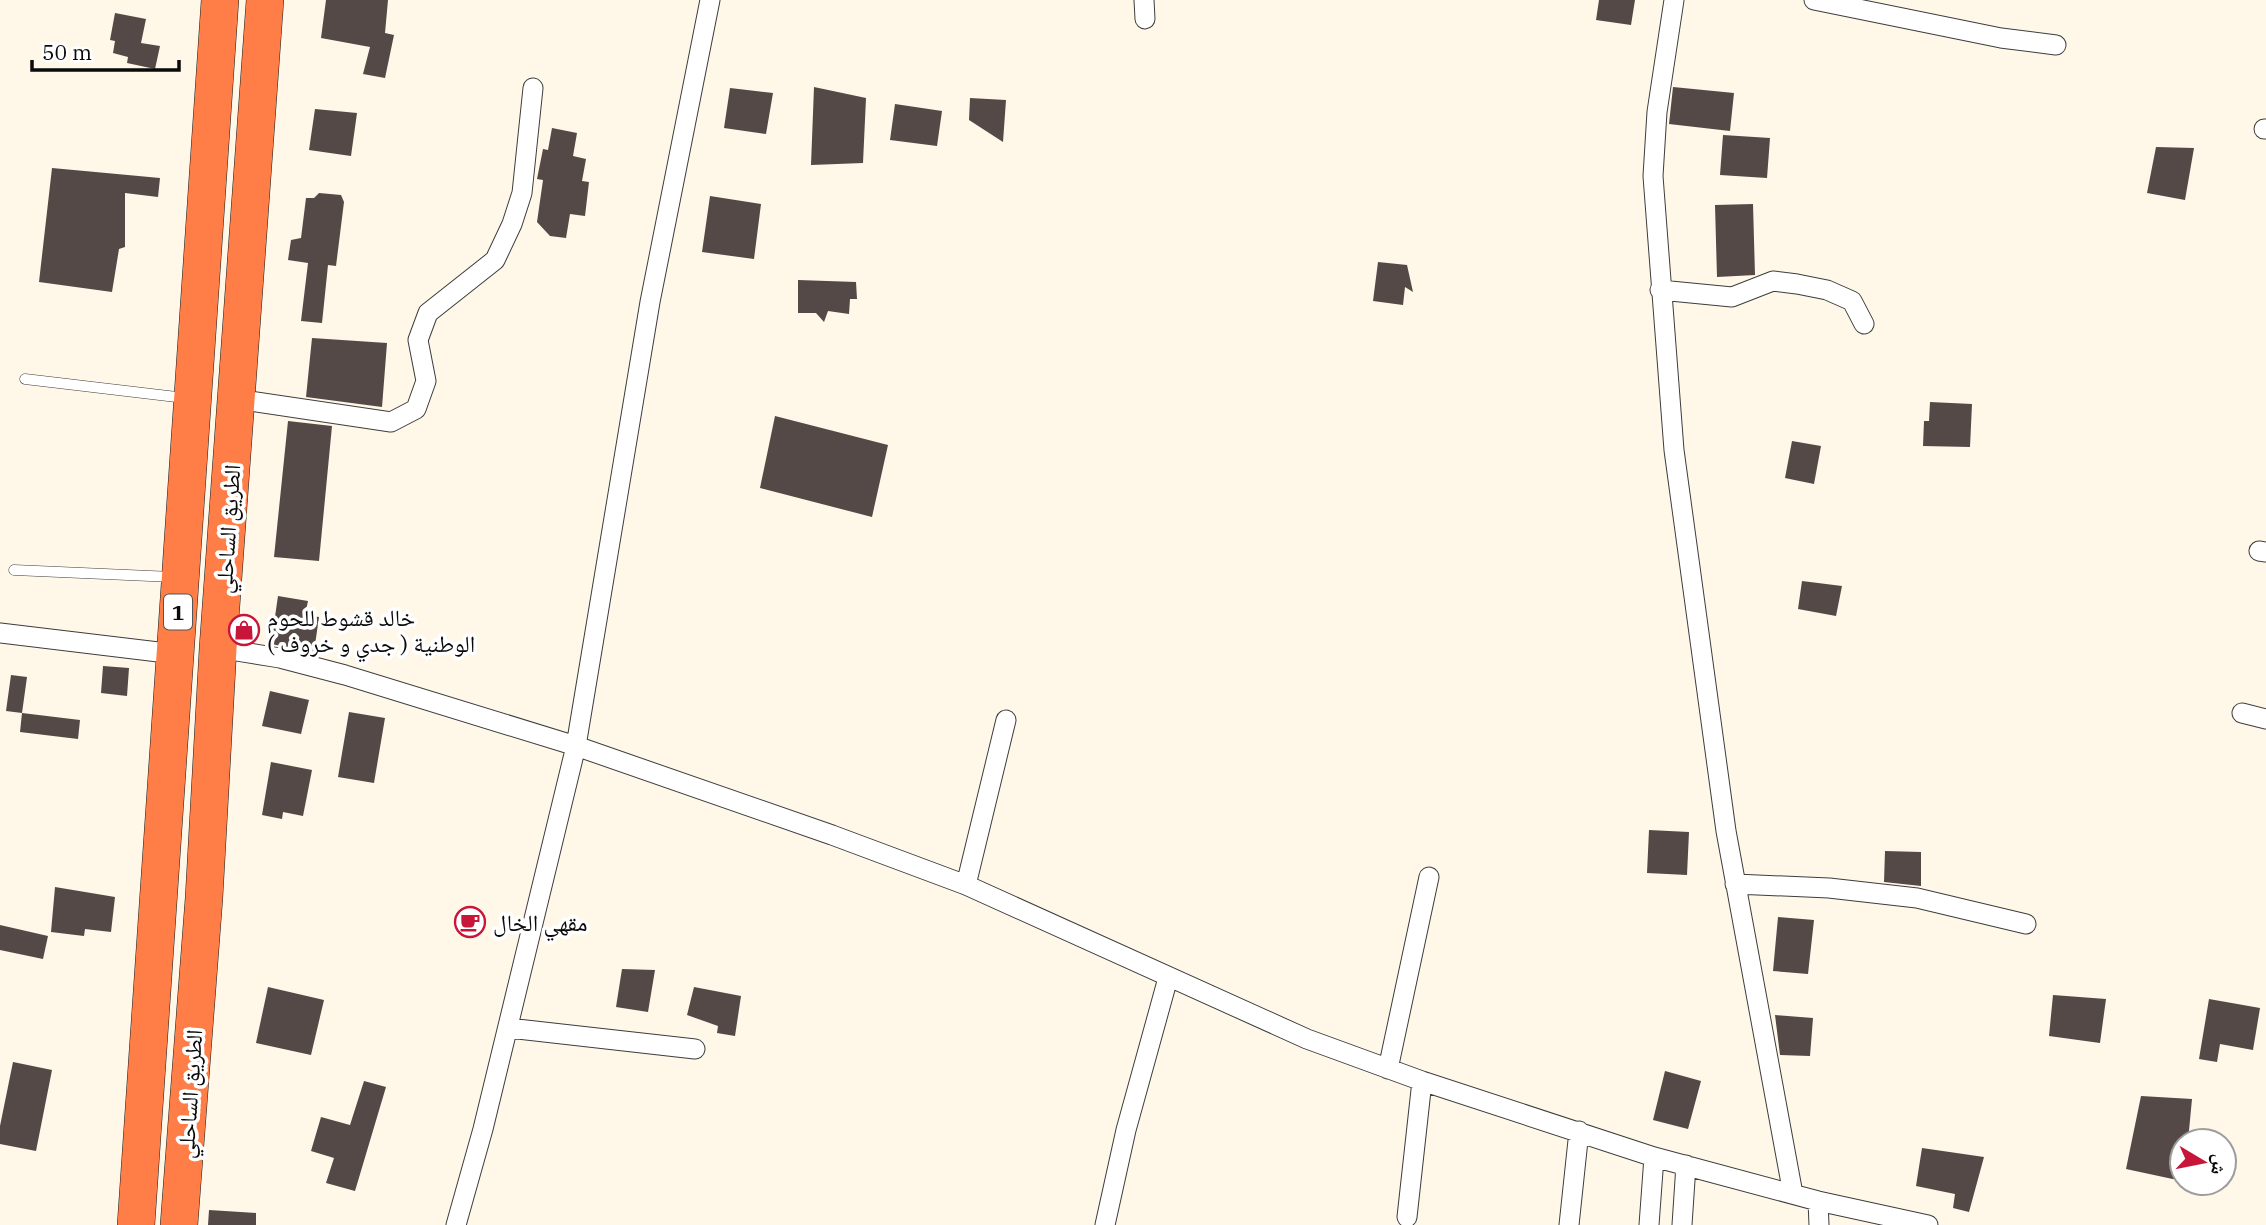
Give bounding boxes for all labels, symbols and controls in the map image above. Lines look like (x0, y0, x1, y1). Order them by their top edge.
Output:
scale bar (32, 28, 178, 72)
text: 50 m (42, 38, 92, 66)
street label: الطريق الساحلي (208, 463, 251, 595)
road number: 1 (164, 594, 192, 630)
place label: خالد قشوط للحوم الوطنية ( جدي و خروف ) (267, 602, 475, 663)
shop icon: خالد قشوط للحوم الوطنية ( جدي و خروف ) (227, 613, 261, 647)
cafe icon: مقهي الخال (453, 905, 487, 939)
place label: مقهي الخال (493, 907, 587, 942)
street label: الطريق الساحلي (170, 1028, 213, 1160)
north arrow (2168, 1127, 2238, 1197)
text: ش (2206, 1153, 2233, 1177)

